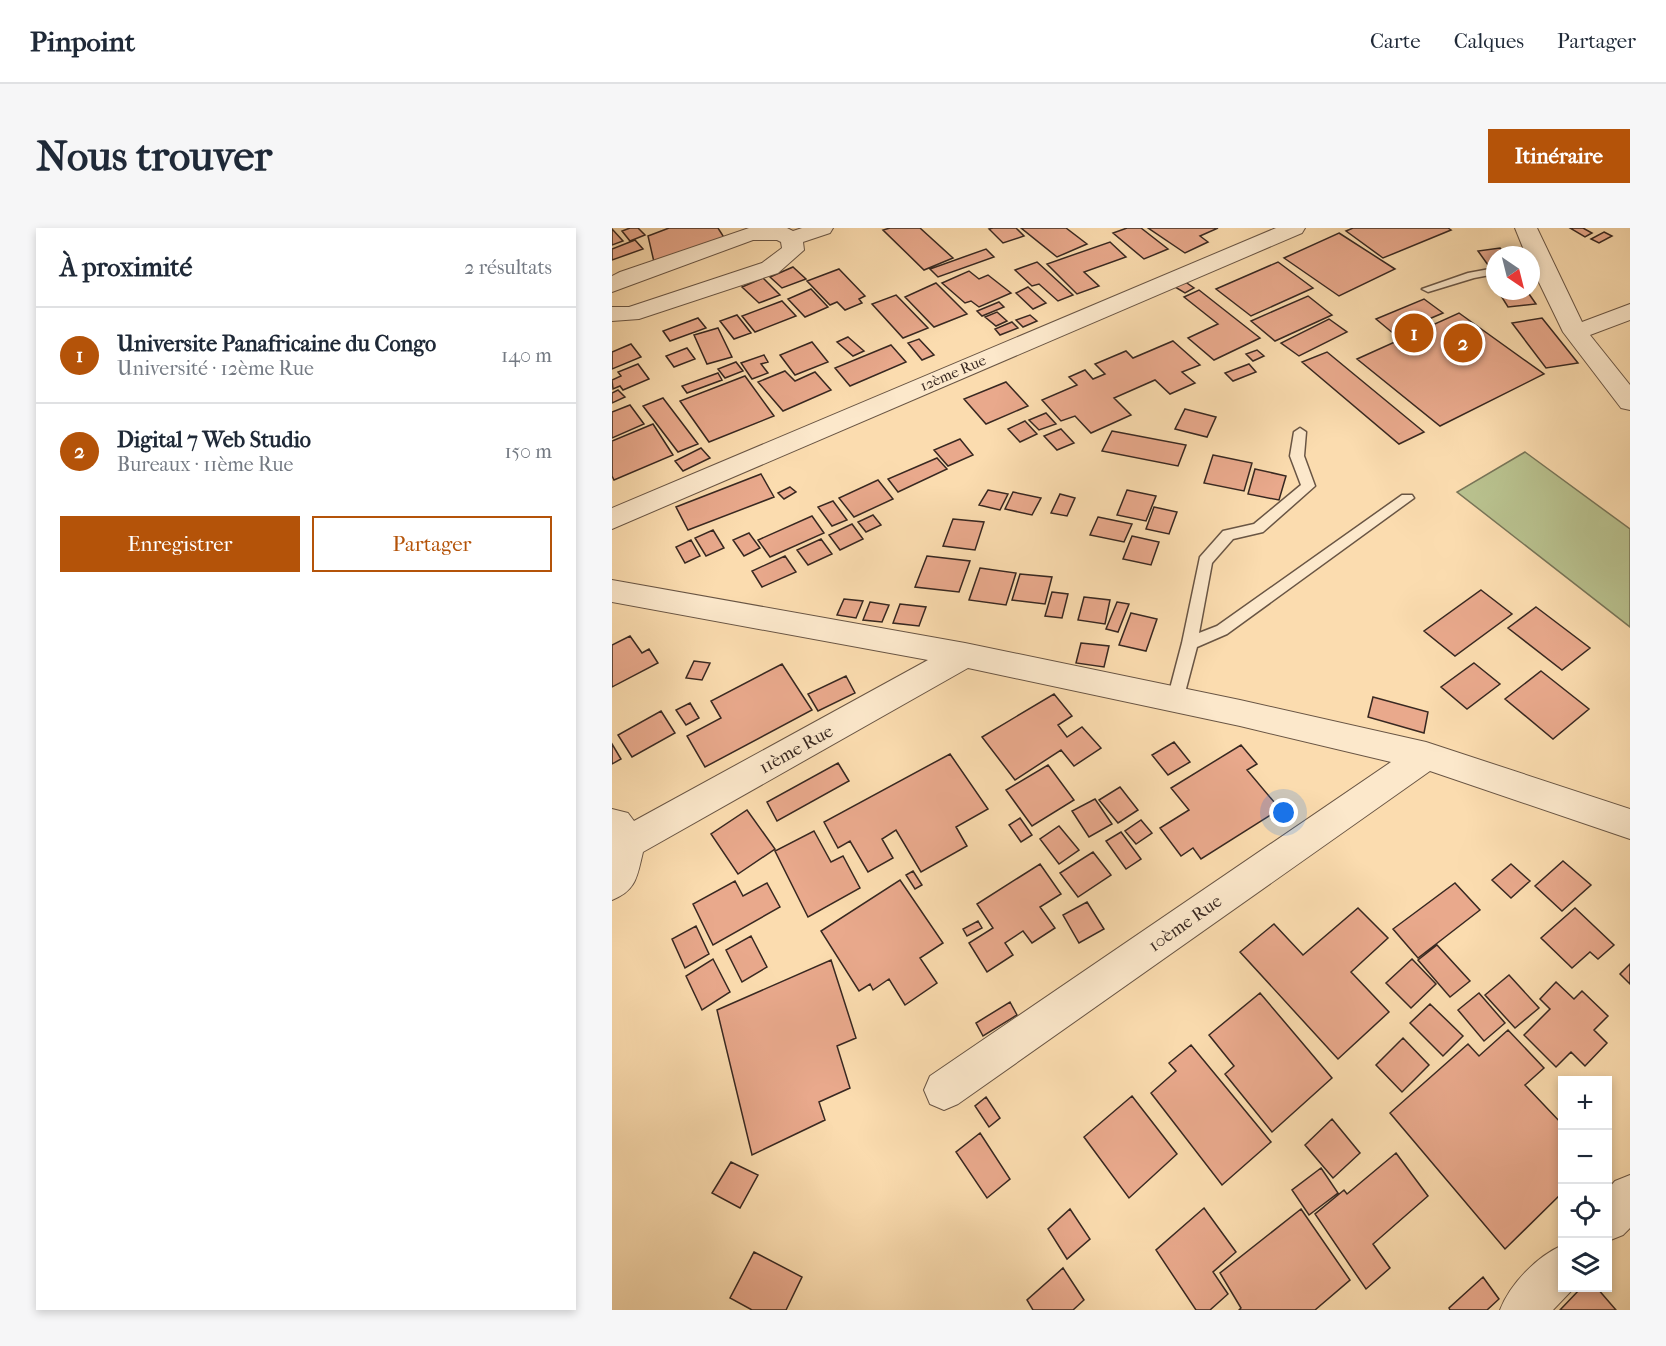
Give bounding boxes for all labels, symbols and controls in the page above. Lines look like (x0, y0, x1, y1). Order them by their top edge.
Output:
text: Pinpoint (30, 25, 135, 58)
text: Carte (1370, 29, 1421, 53)
text: Calques (1454, 29, 1524, 53)
text: Partager (1557, 29, 1636, 53)
button: Itinéraire (1488, 129, 1630, 183)
text: Nous trouver (36, 132, 272, 181)
north arrow (1486, 246, 1540, 300)
text: À proximité (60, 252, 192, 283)
text: 2 résultats (464, 256, 552, 279)
pin: 1 (1394, 310, 1434, 356)
pin: 2 (1444, 320, 1482, 366)
text: Universite Panafricaine du Congo (117, 331, 436, 357)
text: 1 (76, 344, 83, 367)
text: 140 m (501, 344, 552, 367)
street label: 12ème Rue (917, 351, 989, 395)
text: Université · 12ème Rue (117, 357, 314, 380)
text: Digital 7 Web Studio (117, 427, 311, 453)
text: 2 (74, 440, 85, 463)
text: 150 m (504, 440, 552, 463)
text: Bureaux · 11ème Rue (117, 453, 293, 476)
button: Enregistrer (60, 516, 300, 572)
button: Partager (312, 516, 552, 572)
street label: 11ème Rue (756, 721, 837, 778)
your location (1269, 798, 1298, 827)
street label: 10ème Rue (1145, 890, 1226, 956)
map controls (1558, 1076, 1612, 1292)
button: + (1558, 1076, 1612, 1130)
button: − (1558, 1130, 1612, 1184)
button: locate (1558, 1184, 1612, 1238)
button: layers (1558, 1238, 1612, 1292)

